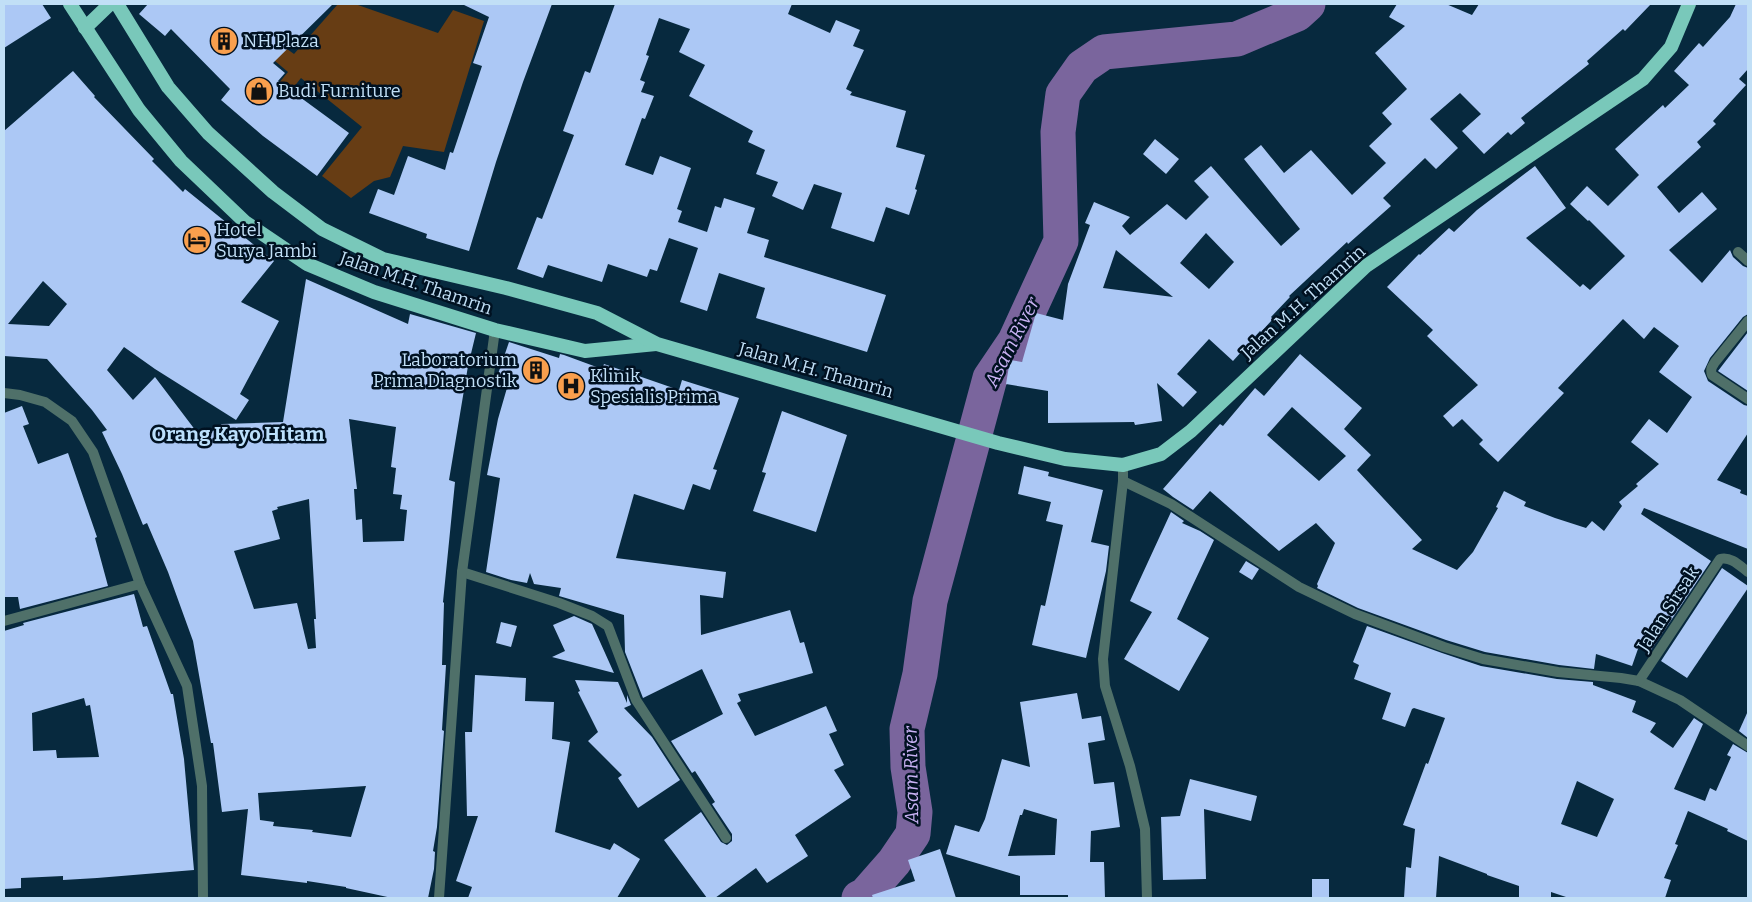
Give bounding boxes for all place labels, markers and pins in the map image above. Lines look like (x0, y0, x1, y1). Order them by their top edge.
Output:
building icon: NH Plaza (209, 26, 239, 56)
place label: NH Plaza (243, 30, 319, 52)
shop icon: Budi Furniture (244, 76, 274, 106)
place label: Budi Furniture (278, 80, 401, 102)
place label: Hotel Surya Jambi (216, 219, 317, 262)
hotel icon: Hotel Surya Jambi (182, 225, 212, 255)
place label: Laboratorium Prima Diagnostik (373, 349, 518, 392)
building icon: Laboratorium Prima Diagnostik (521, 355, 551, 385)
place label: Klinik Spesialis Prima (590, 365, 718, 408)
hospital icon: Klinik Spesialis Prima (556, 371, 586, 401)

